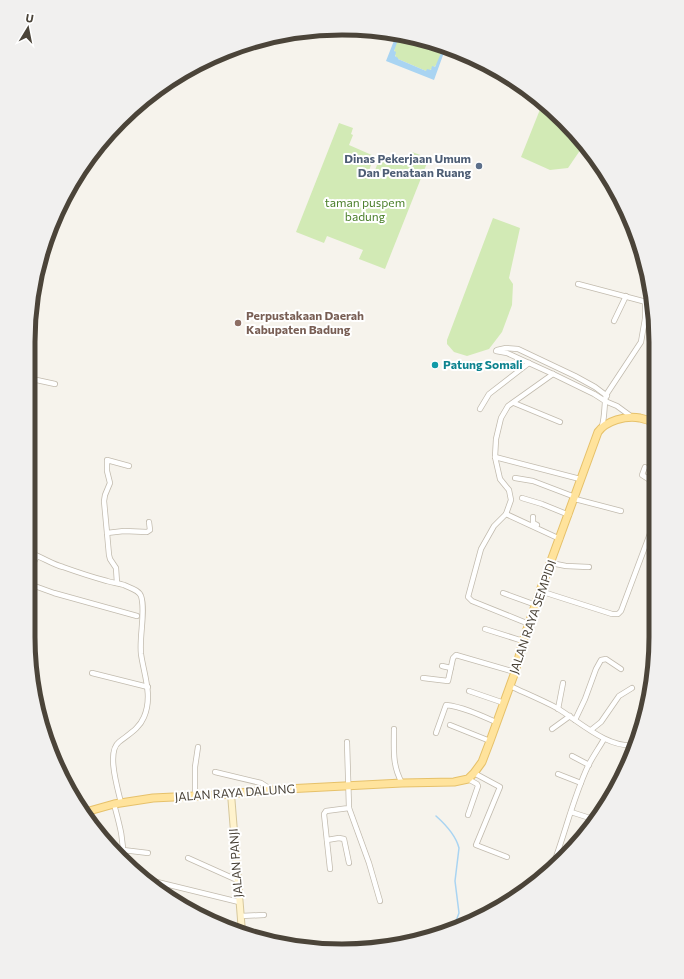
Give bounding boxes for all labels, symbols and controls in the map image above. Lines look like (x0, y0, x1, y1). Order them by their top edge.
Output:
north arrow (8, 8, 48, 48)
text: U (25, 11, 35, 25)
place label: Dinas Pekerjaan Umum Dan Penataan Ruang (344, 151, 471, 179)
marker: Dinas Pekerjaan Umum Dan Penataan Ruang (474, 161, 484, 171)
park label: taman puspem badung (325, 195, 405, 223)
place label: Perpustakaan Daerah Kabupaten Badung (246, 308, 364, 336)
marker: Perpustakaan Daerah Kabupaten Badung (233, 318, 243, 328)
place label: Patung Somali (443, 357, 523, 371)
marker: Patung Somali (430, 360, 440, 370)
street label: JALAN RAYA SEMPIDI (506, 558, 559, 676)
street label: JALAN RAYA DALUNG (174, 781, 296, 804)
street label: JALAN PANJI (226, 828, 245, 898)

